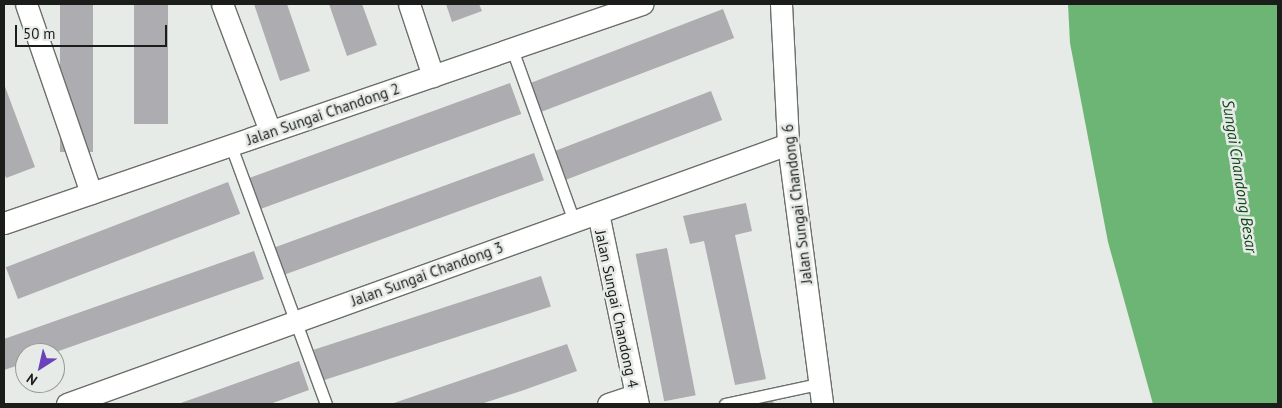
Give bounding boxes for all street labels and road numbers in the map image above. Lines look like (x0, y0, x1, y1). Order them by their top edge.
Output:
street label: Jalan Sungai Chandong 2 (244, 79, 402, 149)
street label: Jalan Sungai Chandong 6 (778, 123, 816, 285)
street label: Jalan Sungai Chandong 4 (592, 229, 642, 389)
street label: Jalan Sungai Chandong 3 (348, 238, 506, 310)

